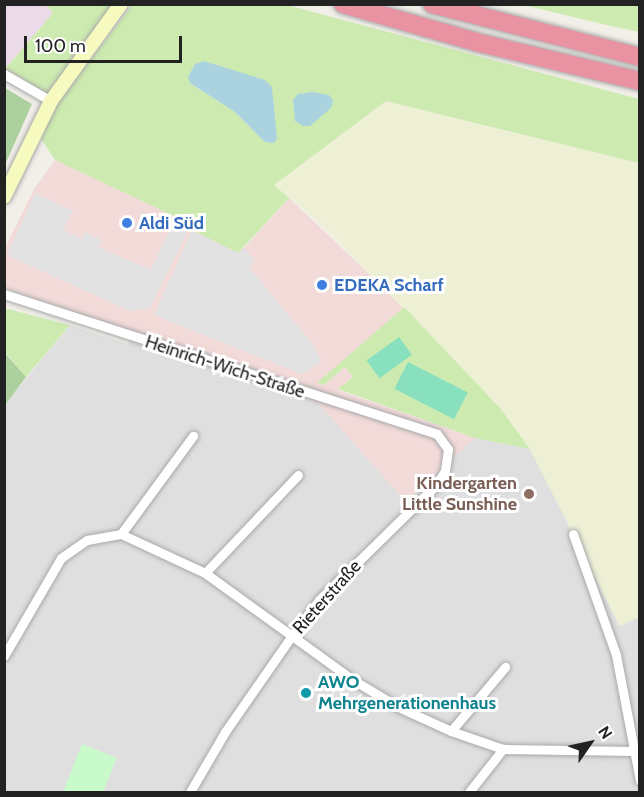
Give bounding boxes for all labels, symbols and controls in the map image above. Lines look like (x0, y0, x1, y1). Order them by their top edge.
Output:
scale bar (27, 24, 184, 62)
text: 100 m (35, 35, 86, 57)
place label: Aldi Süd (139, 212, 204, 234)
marker: Aldi Süd (120, 216, 134, 230)
place label: EDEKA Scharf (334, 274, 444, 296)
marker: EDEKA Scharf (315, 278, 329, 292)
street label: Heinrich-Wich-Straße (142, 331, 308, 403)
place label: Kindergarten Little Sunshine (402, 473, 517, 516)
marker: Kindergarten Little Sunshine (522, 487, 536, 501)
street label: Rieterstraße (288, 556, 366, 638)
place label: AWO Mehrgenerationenhaus (318, 672, 496, 714)
marker: AWO Mehrgenerationenhaus (299, 686, 313, 700)
north arrow (560, 713, 620, 773)
text: N (594, 723, 616, 743)

